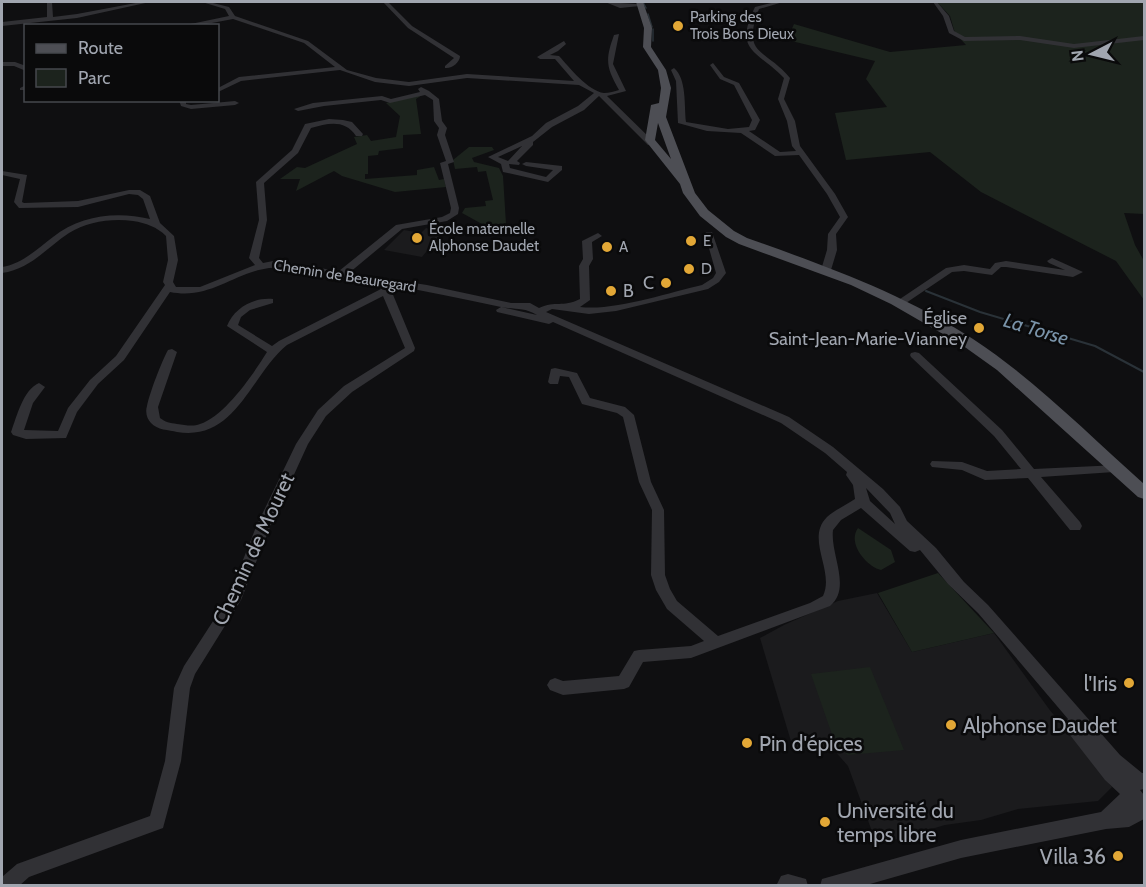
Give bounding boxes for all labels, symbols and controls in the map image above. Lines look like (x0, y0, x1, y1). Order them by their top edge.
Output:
place label: Parking des Trois Bons Dieux (690, 8, 794, 43)
marker: Parking des Trois Bons Dieux (671, 19, 685, 33)
legend (24, 24, 219, 102)
north arrow (1062, 24, 1122, 84)
text: Route (78, 37, 123, 59)
text: N (1067, 49, 1088, 63)
text: Parc (78, 67, 110, 89)
place label: École maternelle Alphonse Daudet (429, 219, 539, 255)
marker: École maternelle Alphonse Daudet (410, 231, 424, 245)
place label: E (703, 232, 711, 250)
marker: E (684, 234, 698, 248)
place label: A (619, 238, 629, 256)
marker: A (600, 240, 614, 254)
street label: Chemin de Beauregard (272, 256, 418, 296)
place label: D (701, 260, 712, 278)
marker: D (682, 262, 696, 276)
place label: C (643, 272, 654, 294)
marker: C (659, 276, 673, 290)
place label: B (623, 280, 634, 302)
marker: B (604, 284, 618, 298)
place label: Église Saint-Jean-Marie-Vianney (769, 307, 967, 350)
water label: La Torse (1001, 308, 1071, 350)
marker: Église Saint-Jean-Marie-Vianney (972, 321, 986, 335)
street label: Chemin de Mouret (207, 469, 299, 629)
place label: l'Iris (1084, 671, 1117, 696)
marker: l'Iris (1122, 676, 1136, 690)
place label: Alphonse Daudet (963, 713, 1117, 738)
marker: Alphonse Daudet (944, 718, 958, 732)
place label: Pin d'épices (759, 731, 863, 756)
marker: Pin d'épices (740, 736, 754, 750)
place label: Université du temps libre (837, 798, 954, 847)
marker: Université du temps libre (818, 815, 832, 829)
place label: Villa 36 (1040, 844, 1106, 869)
marker: Villa 36 (1111, 849, 1125, 863)

